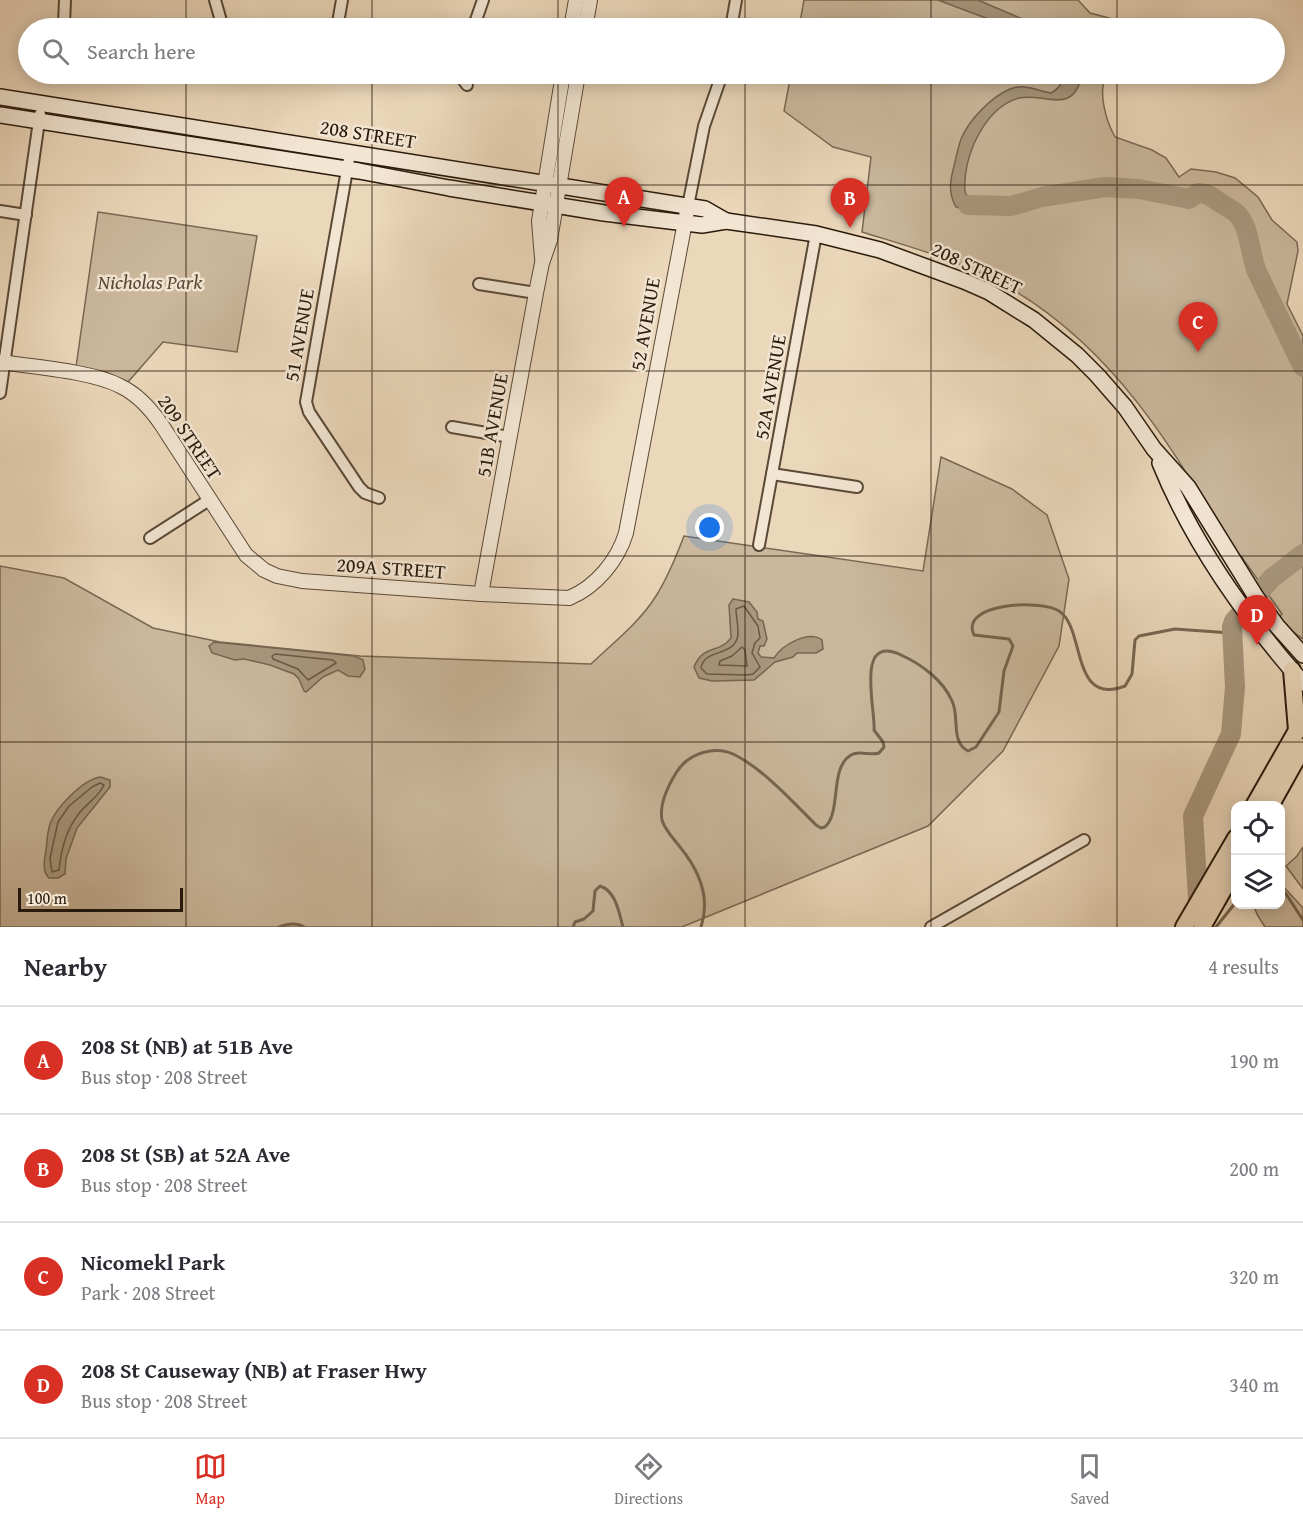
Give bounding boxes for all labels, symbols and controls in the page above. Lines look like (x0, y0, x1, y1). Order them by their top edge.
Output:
search box (18, 18, 1285, 84)
icon: search (39, 35, 72, 68)
text: Search here (87, 35, 196, 67)
street label: 208 STREET (318, 112, 418, 155)
pin: A (604, 178, 644, 227)
pin: B (830, 178, 870, 228)
street label: 208 STREET (927, 234, 1027, 301)
park label: Nicholas Park (97, 267, 203, 296)
street label: 52 AVENUE (622, 275, 667, 373)
street label: 51 AVENUE (276, 286, 321, 384)
pin: C (1178, 302, 1218, 352)
street label: 52A AVENUE (746, 332, 793, 442)
street label: 51B AVENUE (468, 371, 515, 479)
street label: 209 STREET (151, 388, 230, 485)
your location (695, 513, 724, 542)
street label: 209A STREET (335, 549, 447, 586)
pin: D (1238, 596, 1276, 645)
map controls (1231, 801, 1285, 909)
button: locate (1231, 801, 1285, 855)
button: layers (1231, 855, 1285, 909)
scale bar (18, 885, 183, 912)
text: 100 m (27, 886, 67, 910)
text: Nearby (24, 947, 107, 986)
text: 4 results (1208, 952, 1279, 981)
text: 208 St (NB) at 51B Ave (81, 1030, 293, 1062)
text: A (37, 1046, 50, 1075)
text: 190 m (1229, 1046, 1279, 1075)
text: Bus stop · 208 Street (81, 1062, 248, 1091)
text: 208 St (SB) at 52A Ave (81, 1138, 290, 1170)
text: B (37, 1154, 50, 1183)
text: 200 m (1229, 1154, 1279, 1183)
text: Bus stop · 208 Street (81, 1170, 248, 1199)
text: Nicomekl Park (81, 1246, 225, 1278)
text: C (38, 1262, 49, 1291)
text: 320 m (1229, 1262, 1279, 1291)
text: Park · 208 Street (81, 1278, 216, 1307)
text: 208 St Causeway (NB) at Fraser Hwy (81, 1354, 427, 1386)
text: D (37, 1370, 50, 1399)
text: 340 m (1229, 1370, 1279, 1399)
text: Bus stop · 208 Street (81, 1386, 248, 1415)
tab: Map (194, 1450, 227, 1510)
tab: Directions (614, 1450, 683, 1510)
tab: Saved (1070, 1450, 1109, 1510)

